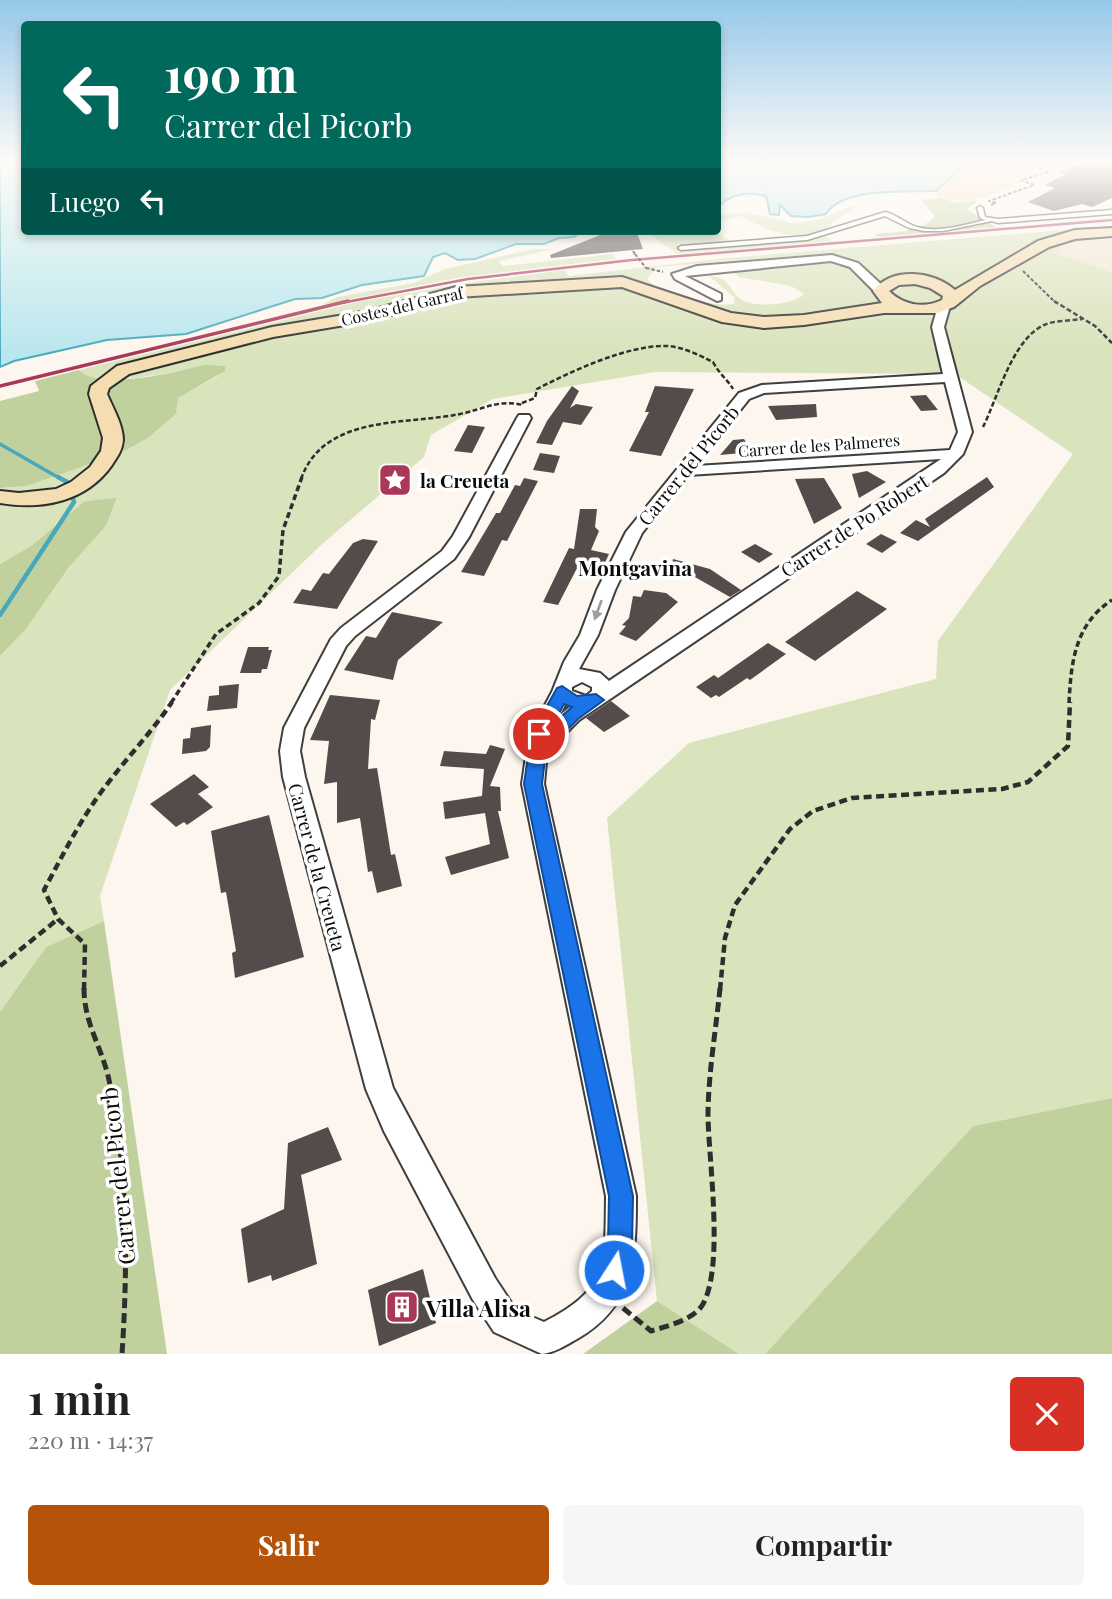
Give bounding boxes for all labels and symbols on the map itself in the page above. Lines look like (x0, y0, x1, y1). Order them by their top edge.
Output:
street label: Costes del Garraf (339, 281, 467, 330)
street label: Carrer del Picorb (632, 400, 744, 530)
street label: Carrer de les Palmeres (737, 429, 901, 461)
place icon: la Creueta (376, 461, 414, 499)
place label: la Creueta (420, 467, 509, 493)
street label: Carrer de Po Robert (775, 467, 933, 583)
district label: Montgavina (578, 553, 692, 581)
one-way arrow (593, 599, 604, 620)
pin (509, 704, 569, 764)
street label: Carrer de la Creueta (283, 780, 353, 955)
street label: Carrer del Picorb (92, 1086, 142, 1266)
position arrow (577, 1233, 651, 1307)
building icon: Villa Alisa (383, 1288, 421, 1326)
place label: Villa Alisa (425, 1292, 531, 1323)

